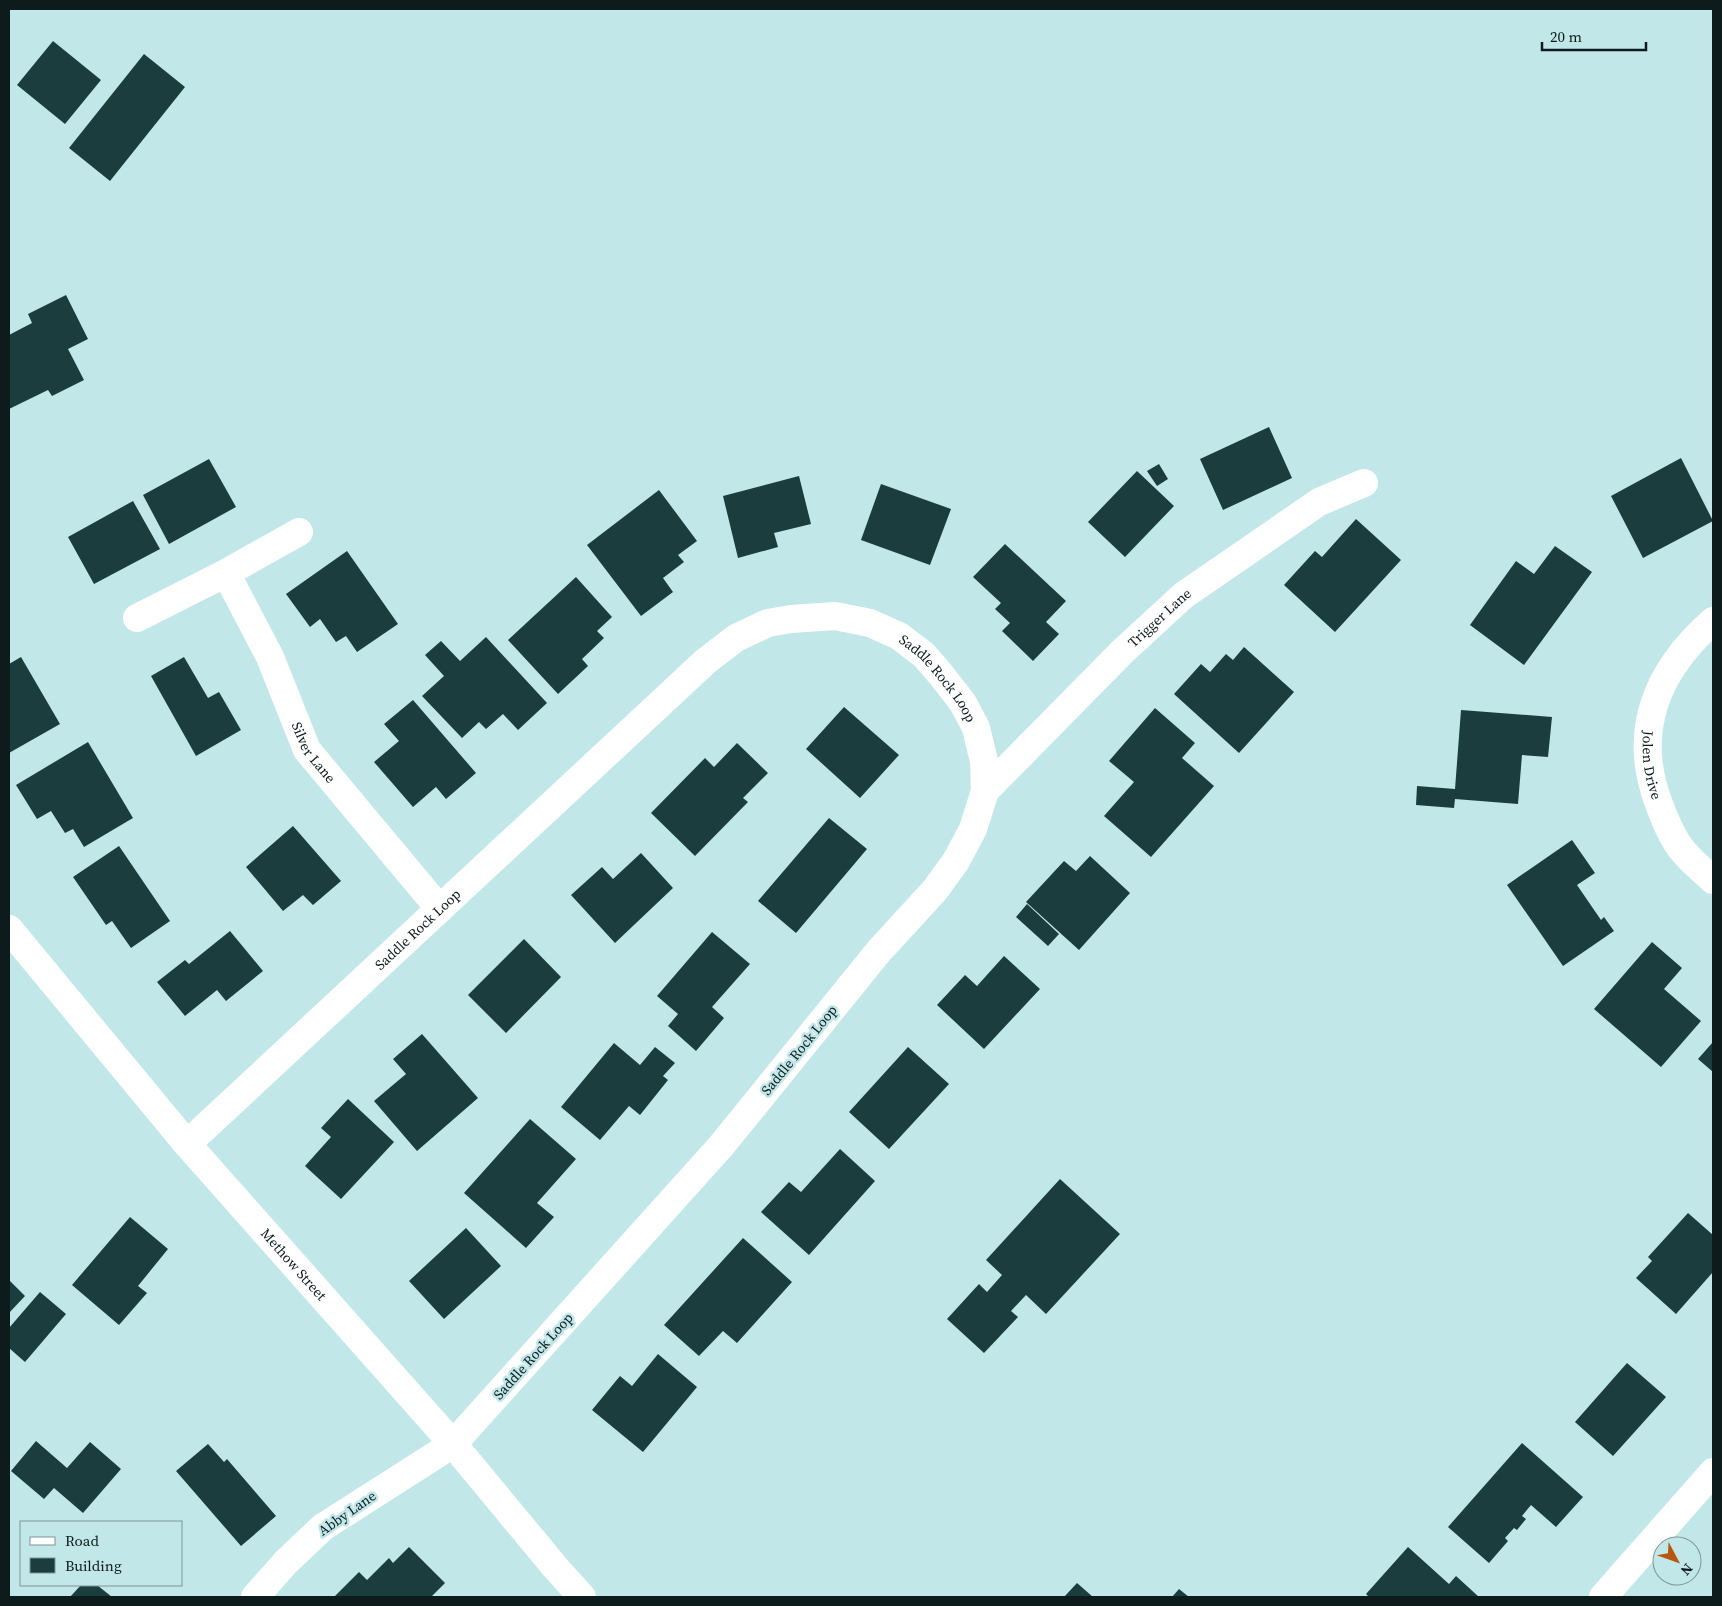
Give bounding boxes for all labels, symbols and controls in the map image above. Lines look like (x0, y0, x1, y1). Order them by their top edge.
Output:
scale bar (1542, 20, 1646, 52)
text: 20 m (1550, 26, 1582, 47)
street label: Trigger Lane (1123, 583, 1195, 652)
street label: Saddle Rock Loop (895, 630, 981, 725)
street label: Silver Lane (287, 719, 340, 787)
street label: Jolen Drive (1638, 729, 1667, 802)
street label: Saddle Rock Loop (370, 884, 465, 974)
street label: Saddle Rock Loop (756, 1001, 842, 1099)
street label: Methow Street (256, 1224, 331, 1305)
street label: Saddle Rock Loop (489, 1308, 577, 1404)
street label: Abby Lane (314, 1486, 380, 1540)
legend (20, 1521, 182, 1586)
text: Road (65, 1530, 99, 1551)
north arrow (1652, 1536, 1702, 1586)
text: Building (65, 1555, 122, 1576)
text: N (1676, 1559, 1698, 1580)

